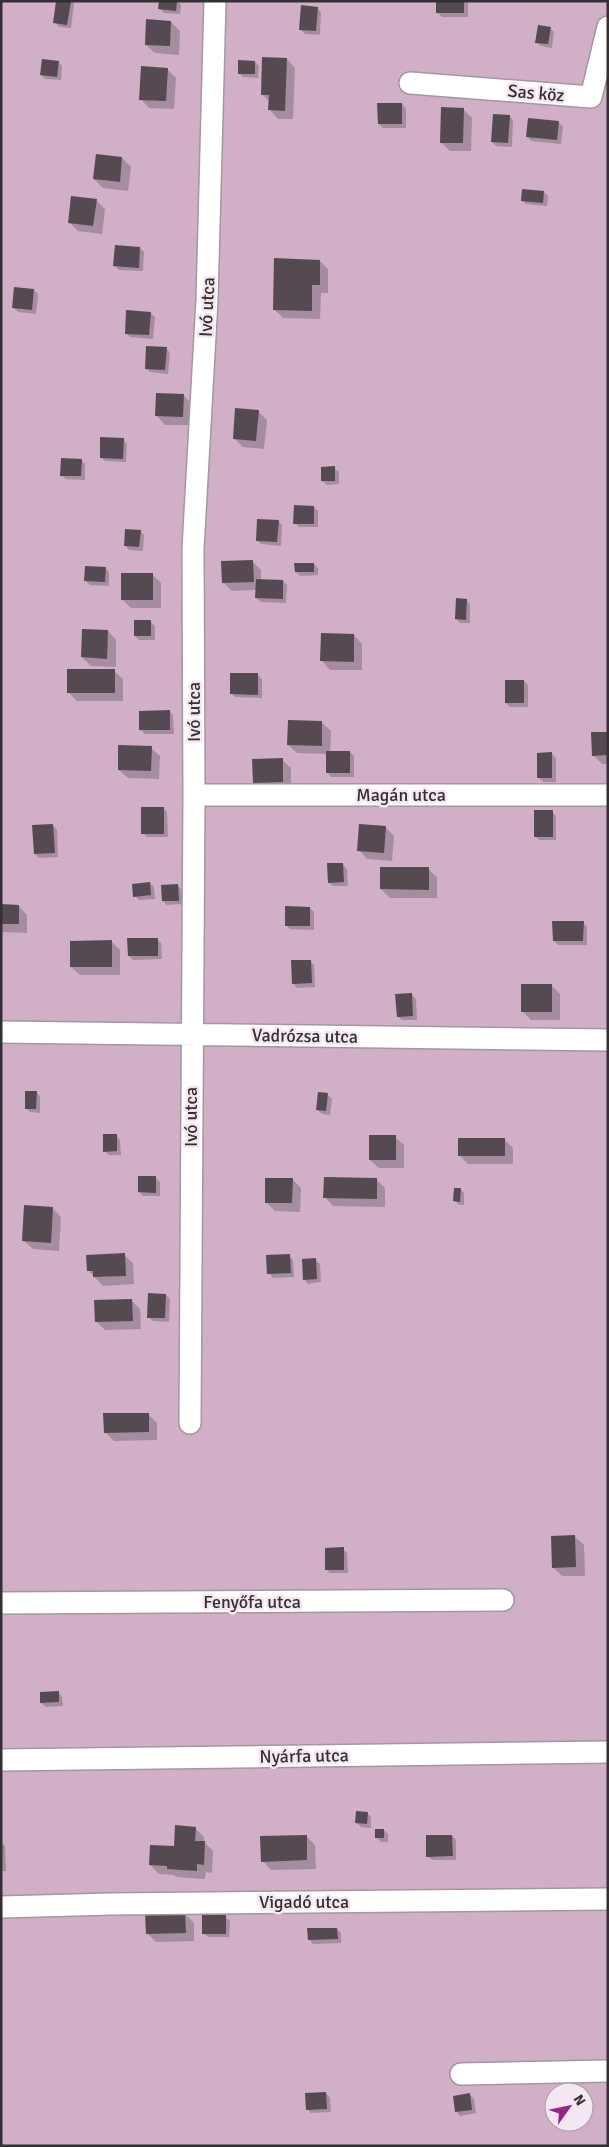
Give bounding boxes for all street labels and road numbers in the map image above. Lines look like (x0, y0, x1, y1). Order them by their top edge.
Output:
street label: Sas köz (507, 80, 565, 106)
street label: Ivó utca (194, 276, 220, 338)
street label: Ivó utca (183, 682, 205, 742)
street label: Magán utca (356, 784, 446, 806)
street label: Vadrózsa utca (252, 1024, 358, 1048)
street label: Ivó utca (180, 1087, 202, 1147)
street label: Fenyőfa utca (203, 1591, 301, 1613)
street label: Nyárfa utca (259, 1744, 349, 1768)
street label: Vigadó utca (259, 1891, 349, 1913)

